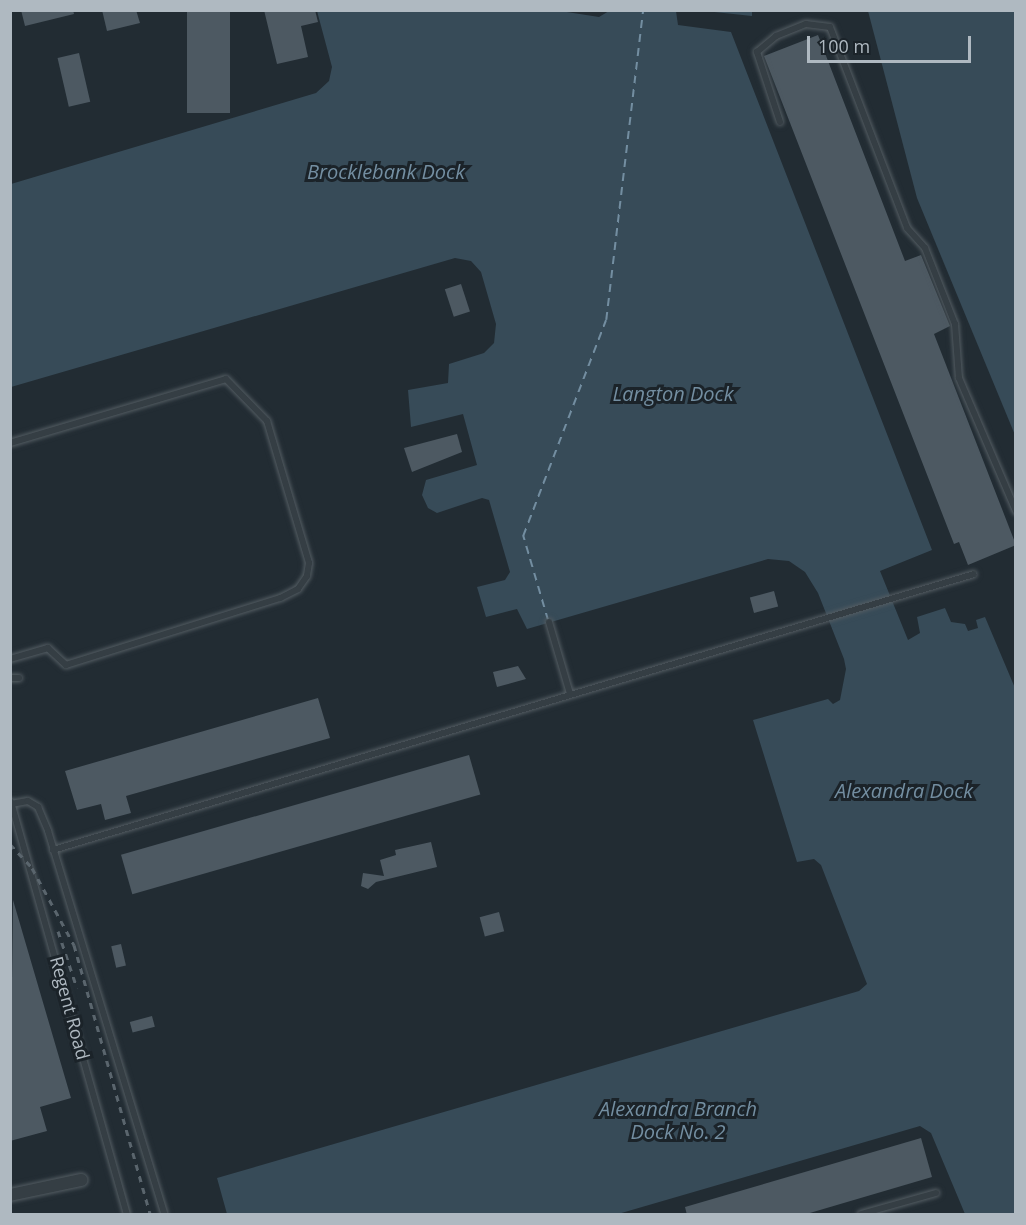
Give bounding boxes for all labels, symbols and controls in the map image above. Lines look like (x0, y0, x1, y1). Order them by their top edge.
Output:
scale bar (810, 24, 974, 62)
text: 100 m (818, 34, 870, 58)
water label: Brocklebank Dock (307, 159, 465, 183)
water label: Langton Dock (613, 381, 733, 405)
water label: Alexandra Dock (835, 778, 973, 802)
street label: Regent Road (46, 954, 94, 1062)
water label: Alexandra Branch Dock No. 2 (599, 1097, 757, 1144)

